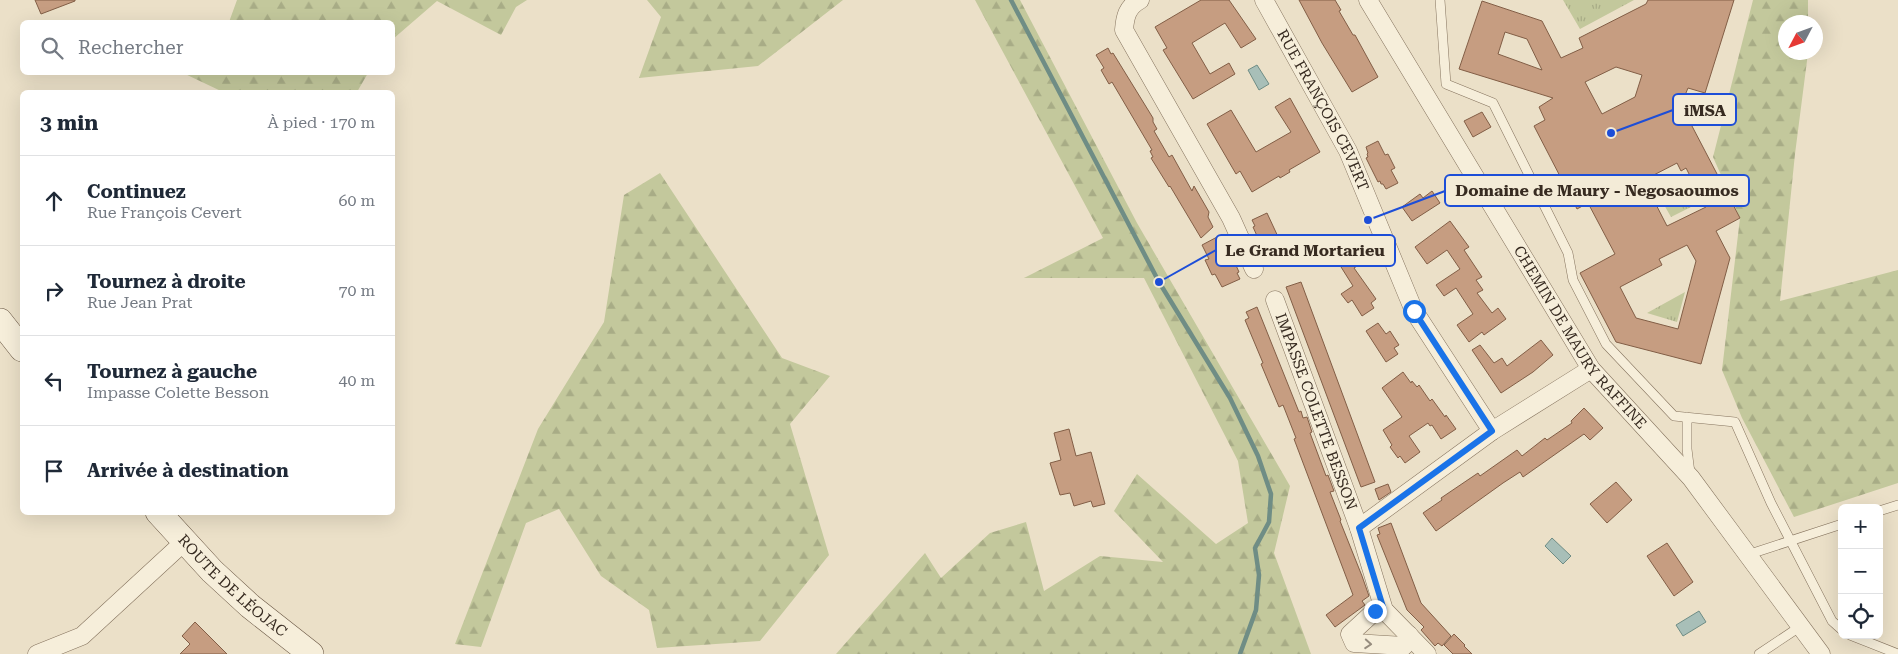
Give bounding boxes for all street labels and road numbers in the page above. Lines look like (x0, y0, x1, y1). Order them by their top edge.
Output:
street label: RUE FRANÇOIS CEVERT (1273, 26, 1372, 193)
street label: CHEMIN DE MAURY RAFFINE (1510, 243, 1650, 433)
street label: IMPASSE COLETTE BESSON (1272, 311, 1361, 513)
street label: ROUTE DE LÉOJAC (174, 531, 291, 641)

